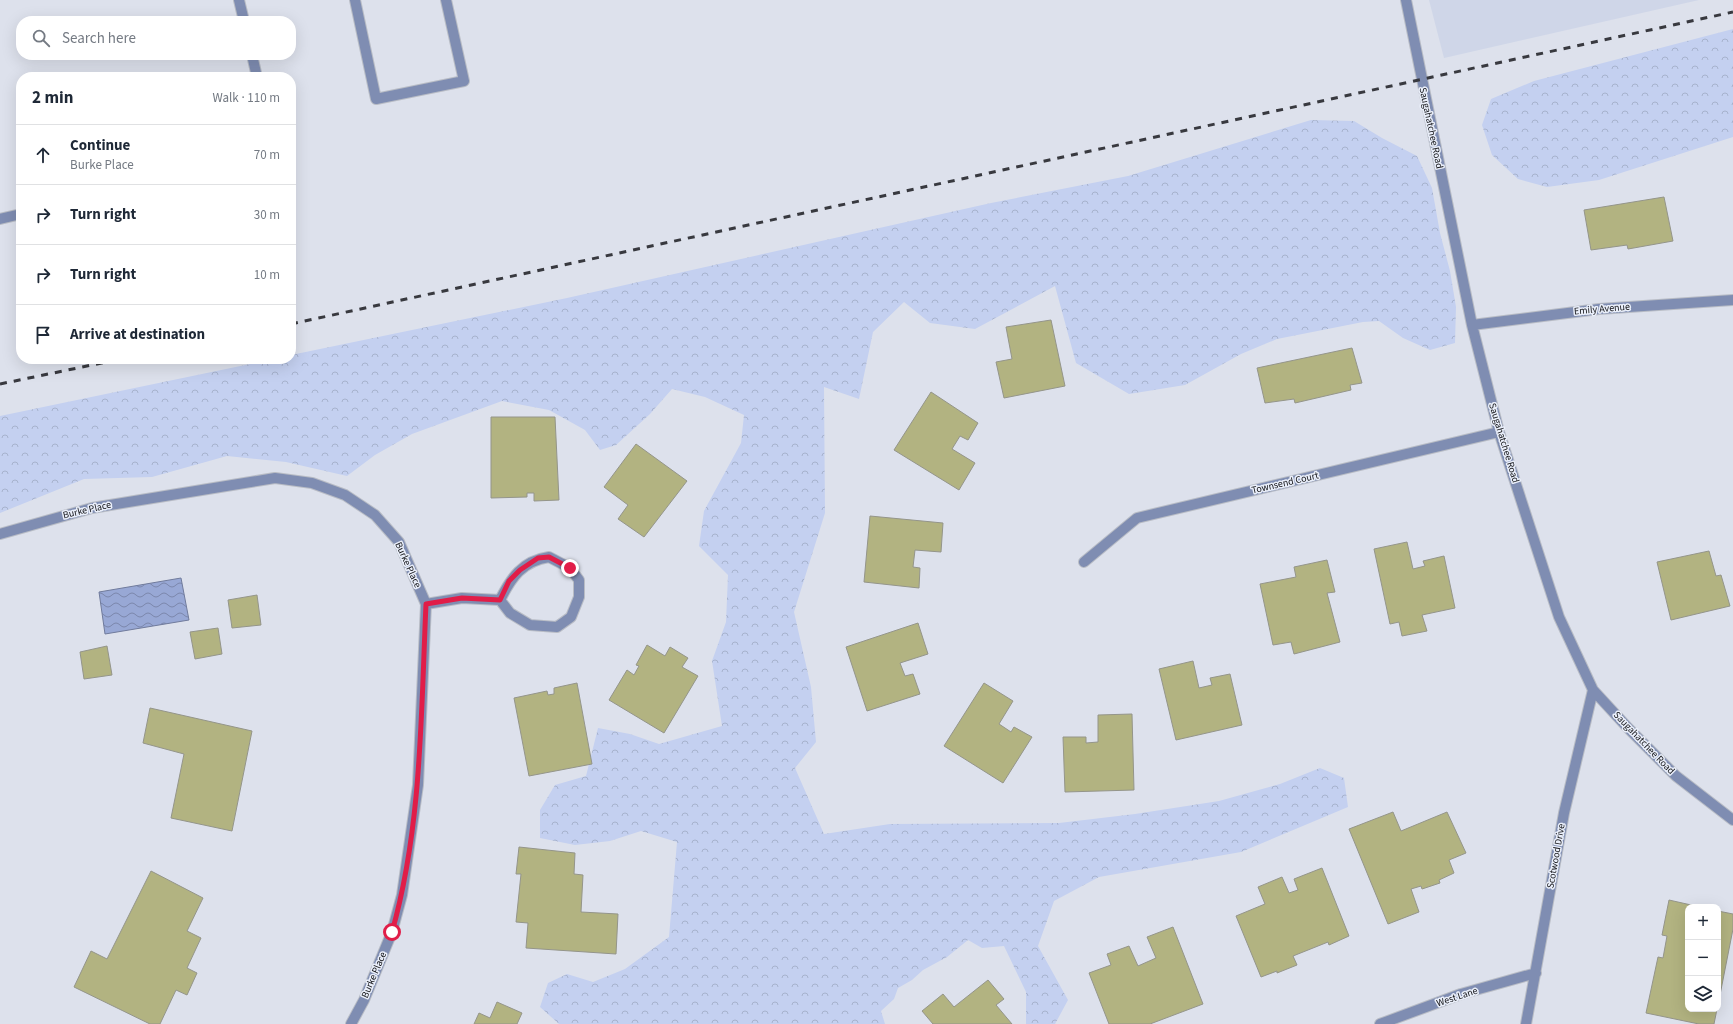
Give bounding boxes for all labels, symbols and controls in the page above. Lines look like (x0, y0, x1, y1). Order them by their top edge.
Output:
search box (16, 16, 296, 60)
icon: search (30, 27, 52, 49)
text: Search here (62, 28, 136, 49)
text: 2 min (32, 86, 73, 110)
street label: Saugahatchee Road (1416, 86, 1446, 170)
text: Walk · 110 m (212, 89, 280, 107)
text: Continue (70, 135, 130, 156)
icon: ahead (32, 144, 54, 166)
text: 70 m (254, 146, 280, 164)
text: Burke Place (70, 156, 134, 174)
icon: right (32, 204, 54, 226)
text: Turn right (70, 204, 136, 225)
text: 30 m (254, 206, 280, 224)
icon: right (32, 264, 54, 286)
text: Turn right (70, 264, 136, 285)
text: 10 m (254, 266, 280, 284)
street label: Emily Avenue (1573, 300, 1631, 318)
icon: arrive (32, 324, 54, 346)
text: Arrive at destination (70, 324, 205, 345)
street label: Saugahatchee Road (1485, 401, 1523, 485)
street label: Townsend Court (1250, 468, 1320, 498)
street label: Burke Place (62, 498, 113, 522)
street label: Burke Place (391, 540, 425, 590)
route end (561, 559, 579, 577)
street label: Saugahatchee Road (1610, 708, 1678, 778)
street label: Scotwood Drive (1543, 822, 1569, 889)
map controls (1685, 904, 1721, 1012)
button: + (1685, 904, 1721, 940)
route start (383, 923, 401, 941)
button: − (1685, 940, 1721, 976)
street label: Burke Place (358, 950, 390, 1000)
button: layers (1685, 976, 1721, 1012)
street label: West Lane (1435, 984, 1479, 1010)

